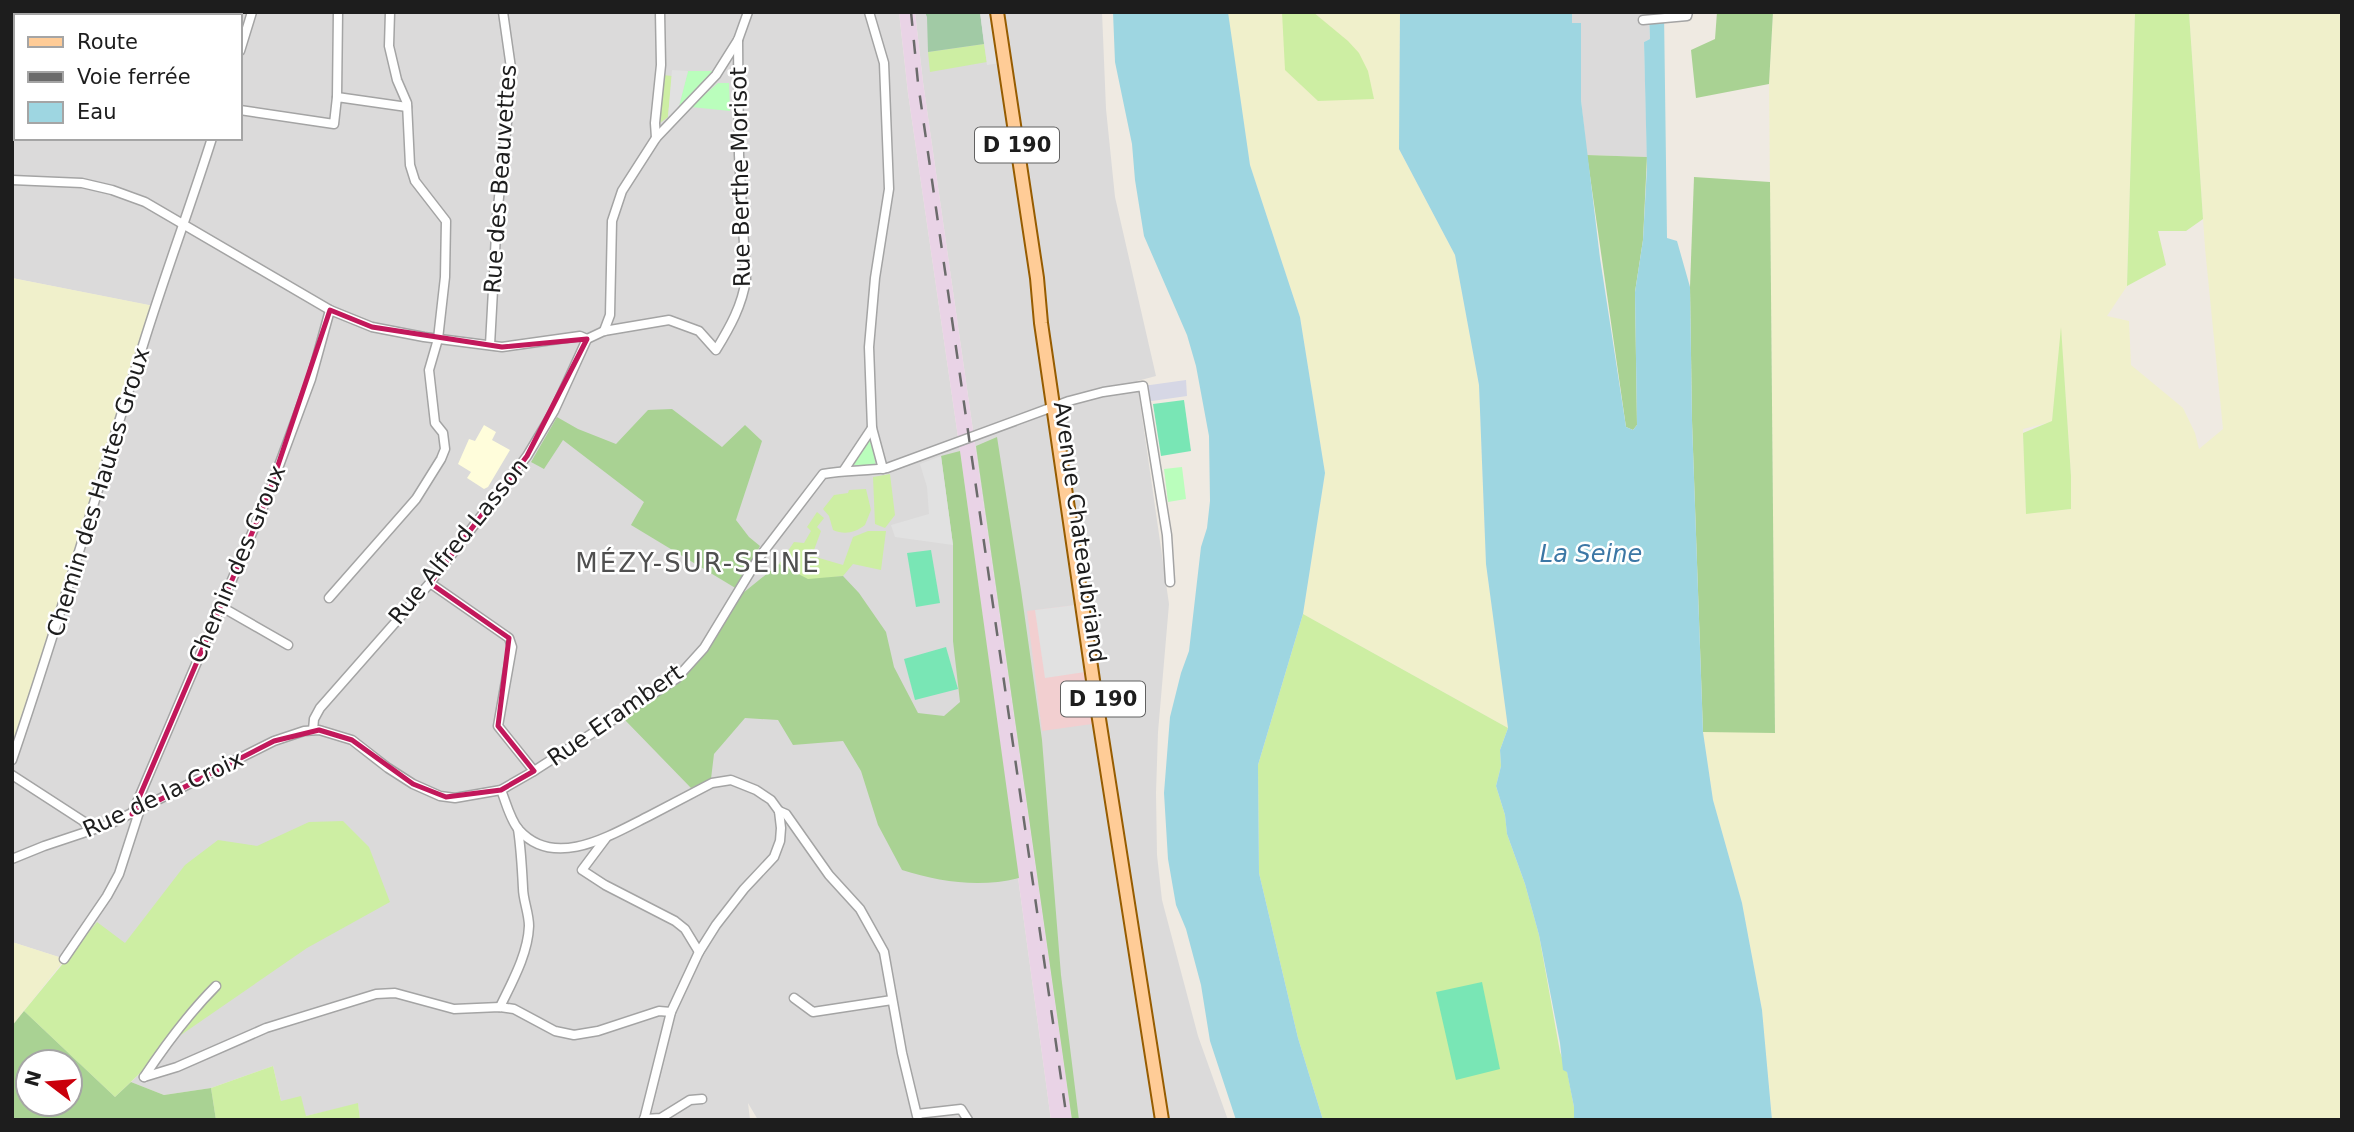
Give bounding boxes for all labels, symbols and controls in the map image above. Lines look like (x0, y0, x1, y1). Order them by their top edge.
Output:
legend (14, 14, 242, 140)
text: Route (77, 30, 138, 54)
street label: Rue des Beauvettes (479, 64, 521, 294)
text: Voie ferrée (77, 65, 191, 89)
street label: Rue Berthe Morisot (725, 67, 755, 287)
text: Eau (77, 100, 116, 124)
road number: D 190 (975, 128, 1059, 162)
street label: Chemin des Hautes Groux (42, 344, 154, 640)
street label: Avenue Chateaubriand (1049, 400, 1111, 664)
street label: Rue Alfred Lasson (383, 453, 533, 629)
street label: Chemin des Groux (184, 461, 290, 667)
water label: La Seine (1540, 540, 1642, 568)
district label: MÉZY-SUR-SEINE (575, 547, 821, 578)
street label: Rue Erambert (543, 659, 687, 771)
road number: D 190 (1061, 682, 1145, 716)
street label: Rue de la Croix (79, 745, 247, 843)
north arrow (14, 1048, 84, 1118)
text: N (20, 1068, 45, 1089)

